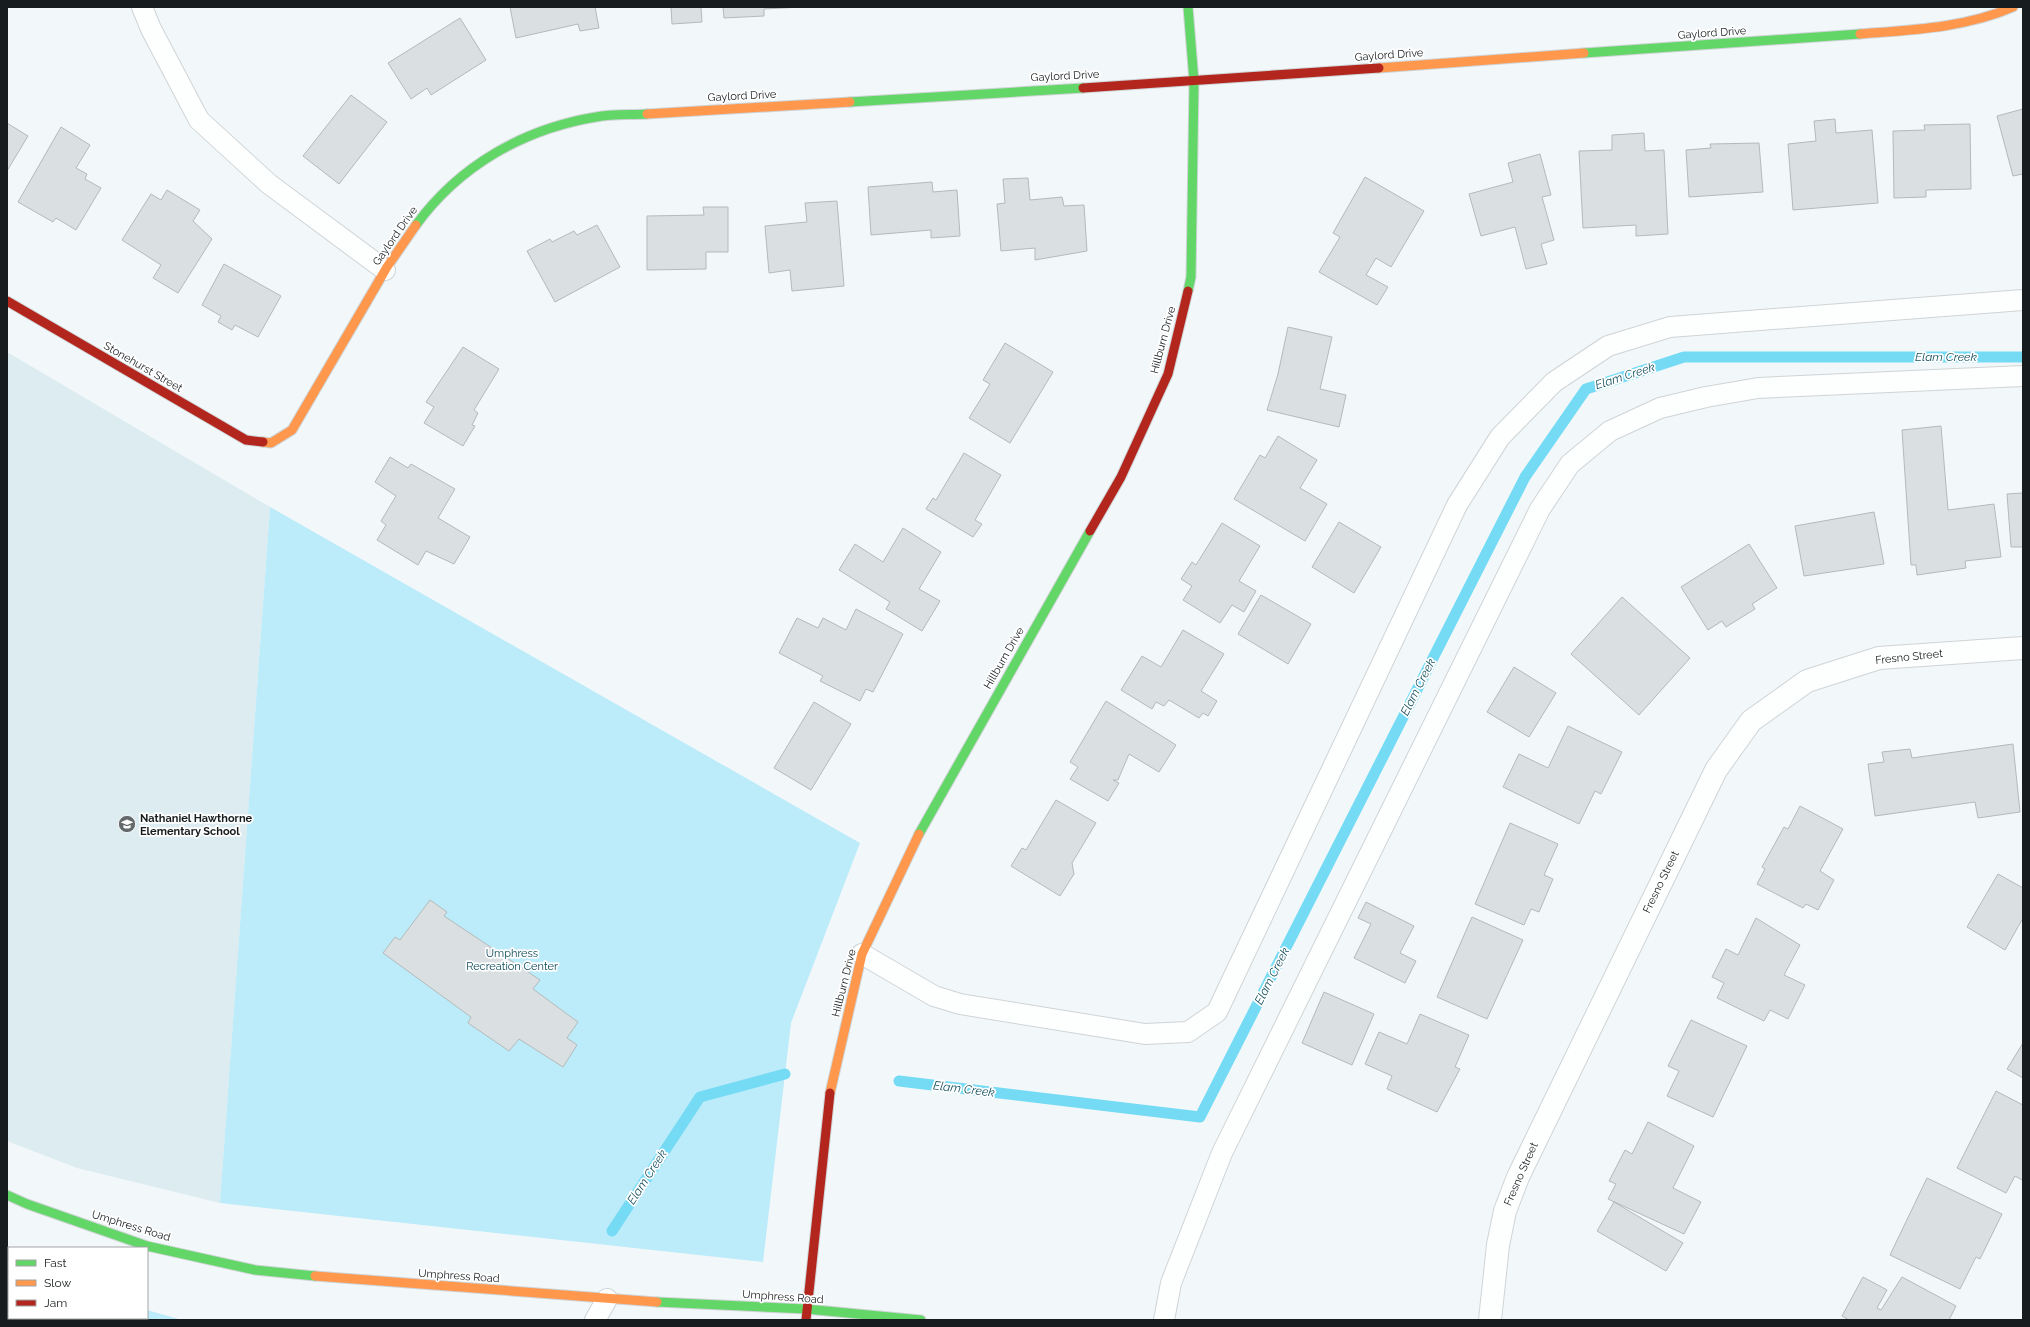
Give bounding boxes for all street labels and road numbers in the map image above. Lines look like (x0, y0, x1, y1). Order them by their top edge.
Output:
street label: Gaylord Drive (1677, 24, 1747, 42)
street label: Gaylord Drive (1354, 46, 1424, 64)
street label: Gaylord Drive (1030, 68, 1100, 84)
street label: Gaylord Drive (707, 88, 777, 104)
street label: Gaylord Drive (370, 204, 420, 268)
street label: Hillburn Drive (1148, 304, 1178, 375)
street label: Stonehurst Street (101, 339, 185, 395)
street label: Hillburn Drive (981, 624, 1027, 691)
street label: Fresno Street (1875, 647, 1944, 667)
street label: Fresno Street (1640, 848, 1682, 915)
street label: Hillburn Drive (829, 947, 859, 1018)
street label: Fresno Street (1501, 1140, 1541, 1208)
street label: Umphress Road (90, 1208, 172, 1244)
street label: Umphress Road (418, 1267, 500, 1285)
street label: Umphress Road (742, 1288, 824, 1306)

